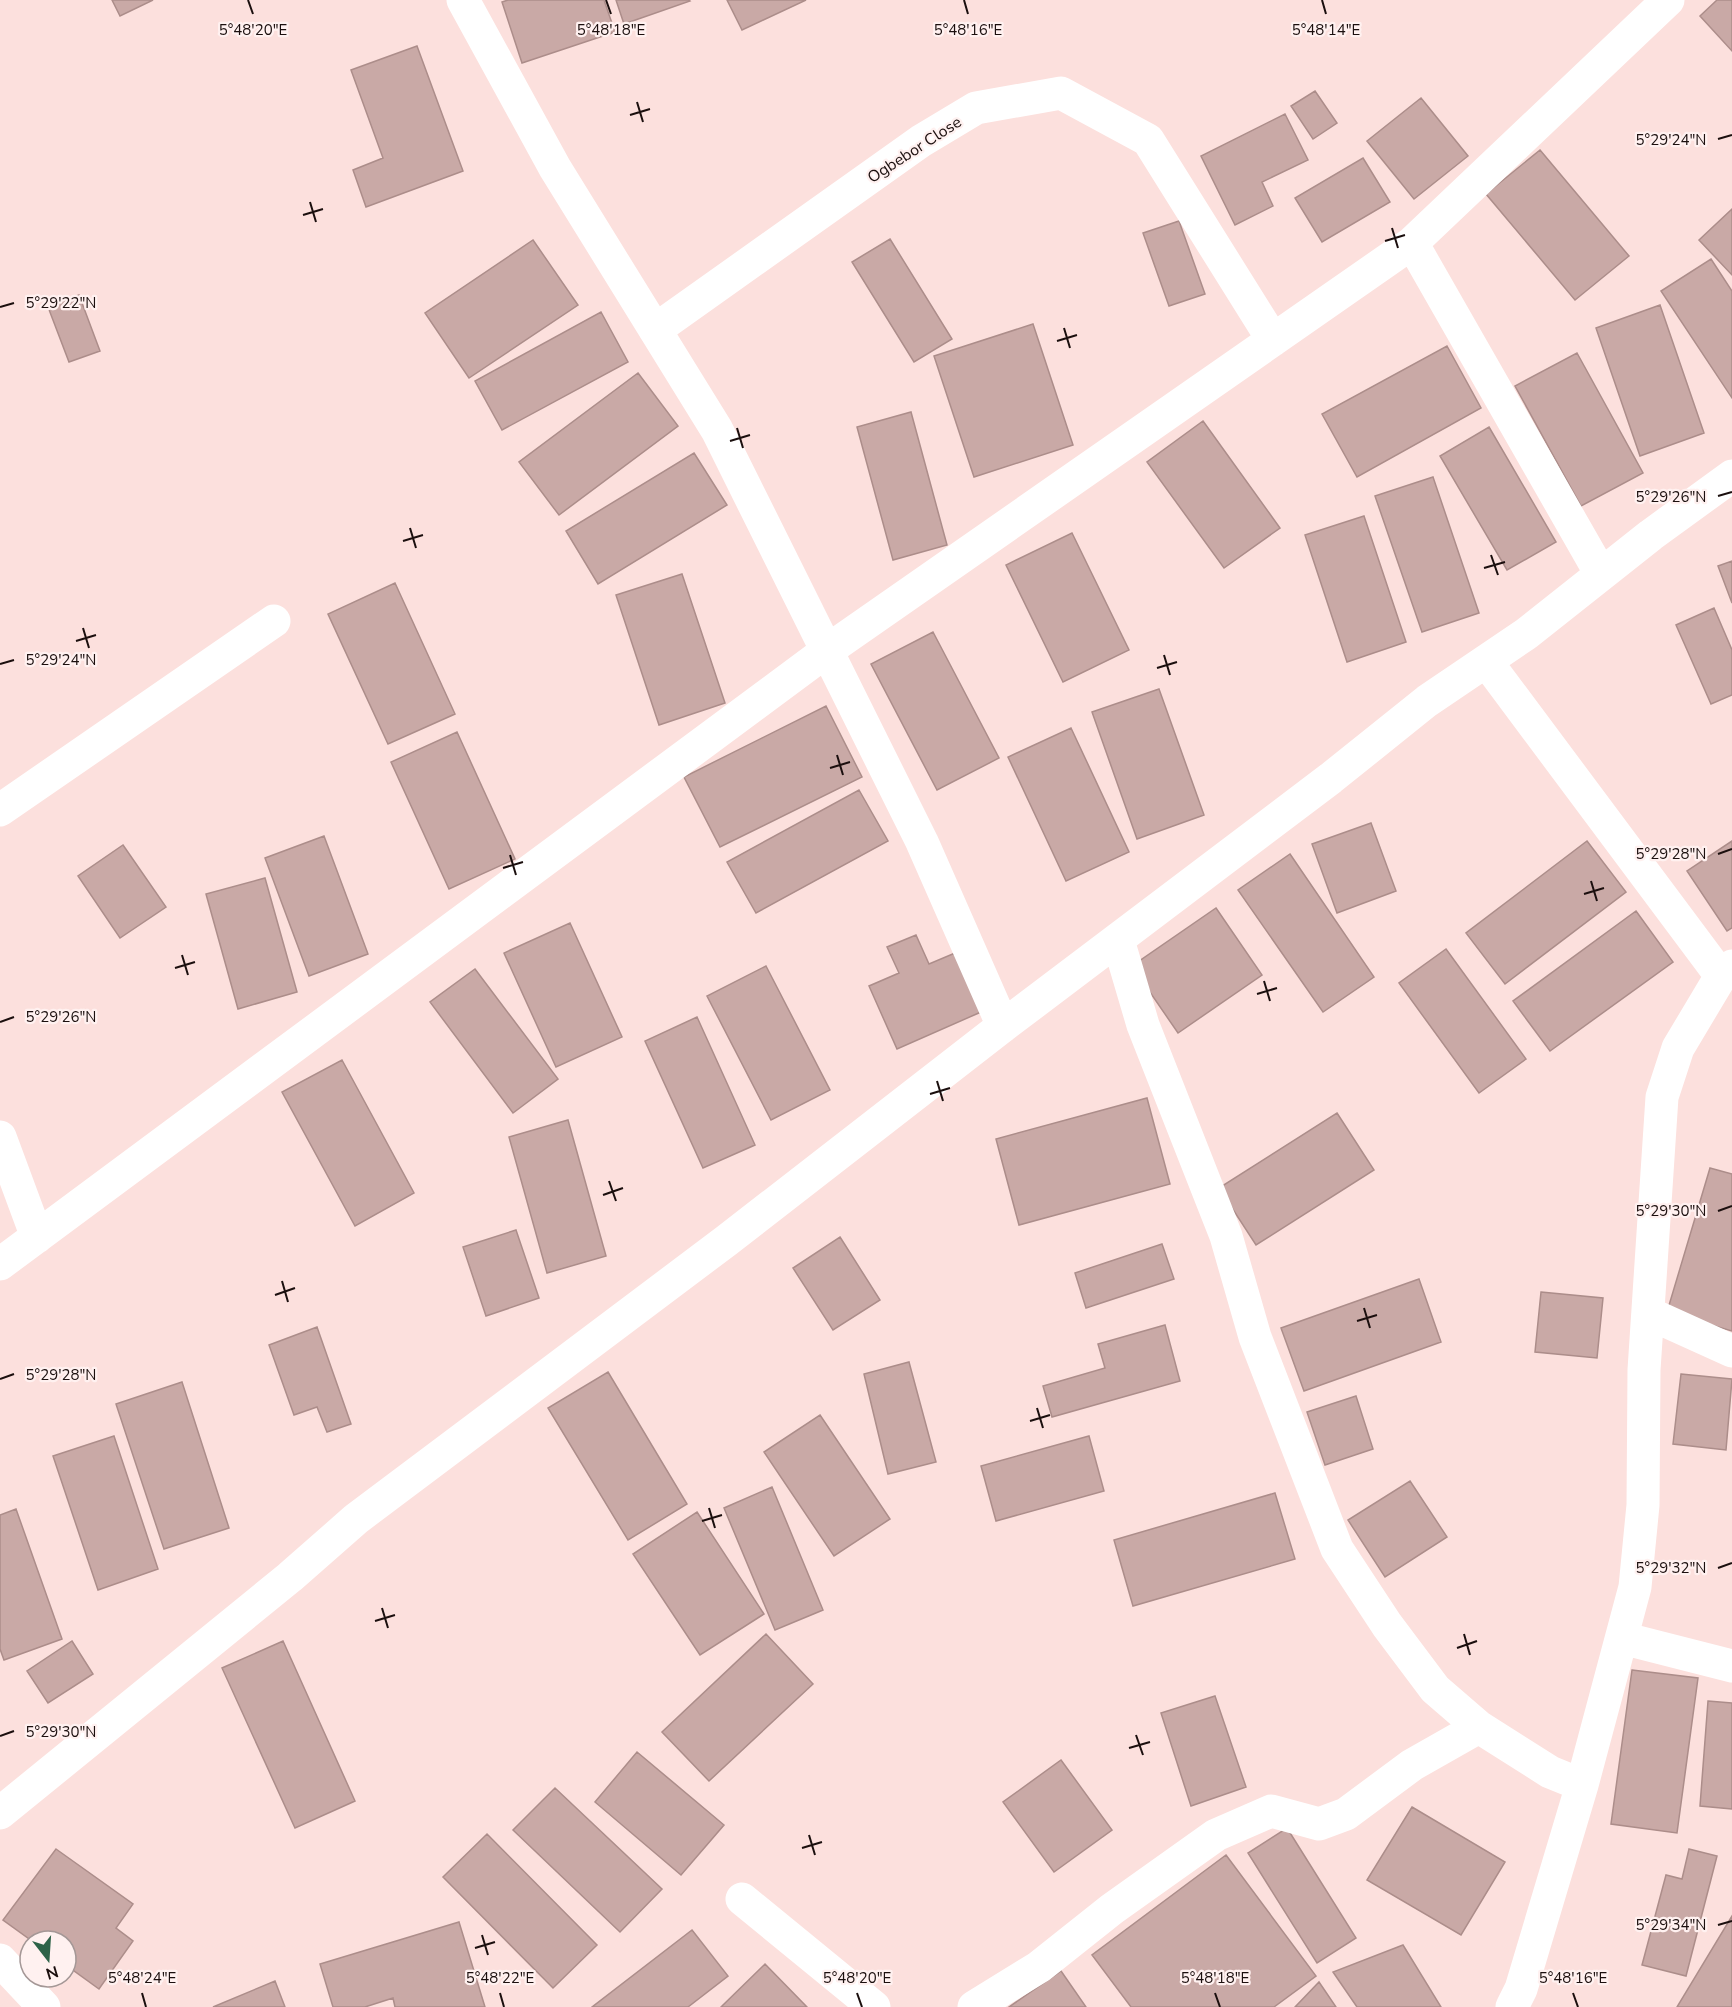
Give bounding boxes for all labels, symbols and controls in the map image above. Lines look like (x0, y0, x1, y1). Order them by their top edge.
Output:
text: 5°48'20"E (219, 20, 287, 40)
text: 5°48'18"E (577, 20, 645, 40)
text: 5°48'16"E (934, 20, 1002, 40)
text: 5°48'14"E (1292, 20, 1360, 40)
street label: Ogbebor Close (863, 111, 966, 189)
text: 5°29'24"N (1636, 130, 1706, 150)
text: 5°29'22"N (26, 293, 96, 313)
text: 5°29'26"N (1636, 487, 1706, 507)
text: 5°29'24"N (26, 650, 96, 670)
text: 5°29'28"N (1636, 844, 1706, 864)
text: 5°29'26"N (26, 1007, 96, 1027)
text: 5°29'30"N (1636, 1201, 1706, 1221)
text: 5°29'28"N (26, 1365, 96, 1385)
text: 5°29'32"N (1636, 1558, 1706, 1578)
text: 5°29'30"N (26, 1722, 96, 1742)
text: 5°29'34"N (1636, 1915, 1706, 1935)
north arrow (18, 1929, 78, 1989)
text: N (43, 1960, 61, 1985)
text: 5°48'24"E (108, 1968, 176, 1988)
text: 5°48'22"E (466, 1968, 534, 1988)
text: 5°48'20"E (823, 1968, 891, 1988)
text: 5°48'18"E (1181, 1968, 1249, 1988)
text: 5°48'16"E (1539, 1968, 1607, 1988)

